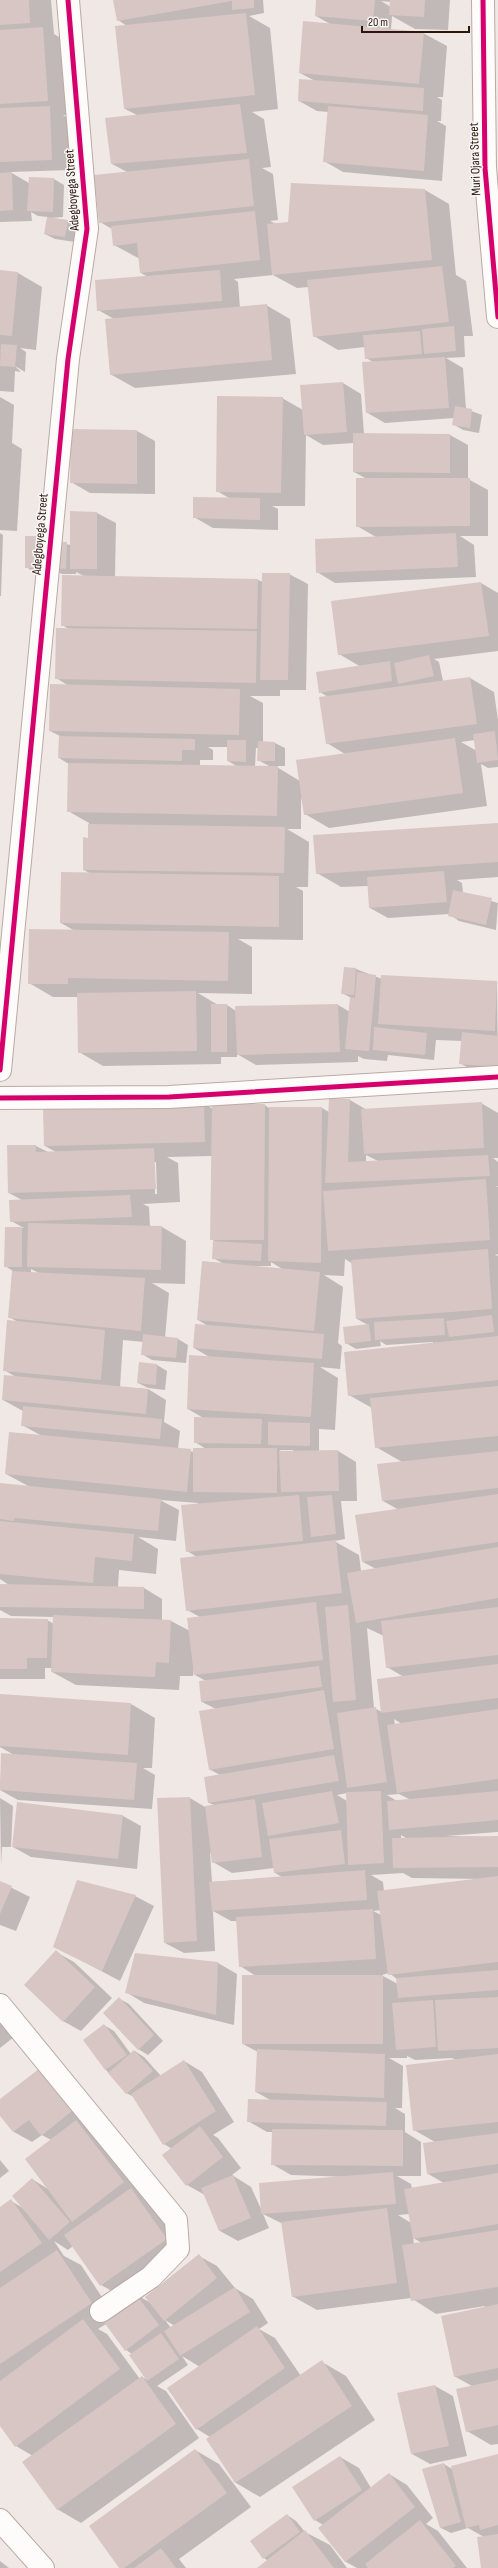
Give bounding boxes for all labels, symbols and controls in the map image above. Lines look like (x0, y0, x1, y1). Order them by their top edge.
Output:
scale bar (362, 8, 469, 34)
text: 20 m (368, 15, 388, 30)
street label: Muri Ojara Street (466, 122, 484, 196)
street label: Adegboyega Street (61, 149, 83, 232)
street label: Adegboyega Street (28, 493, 52, 576)

